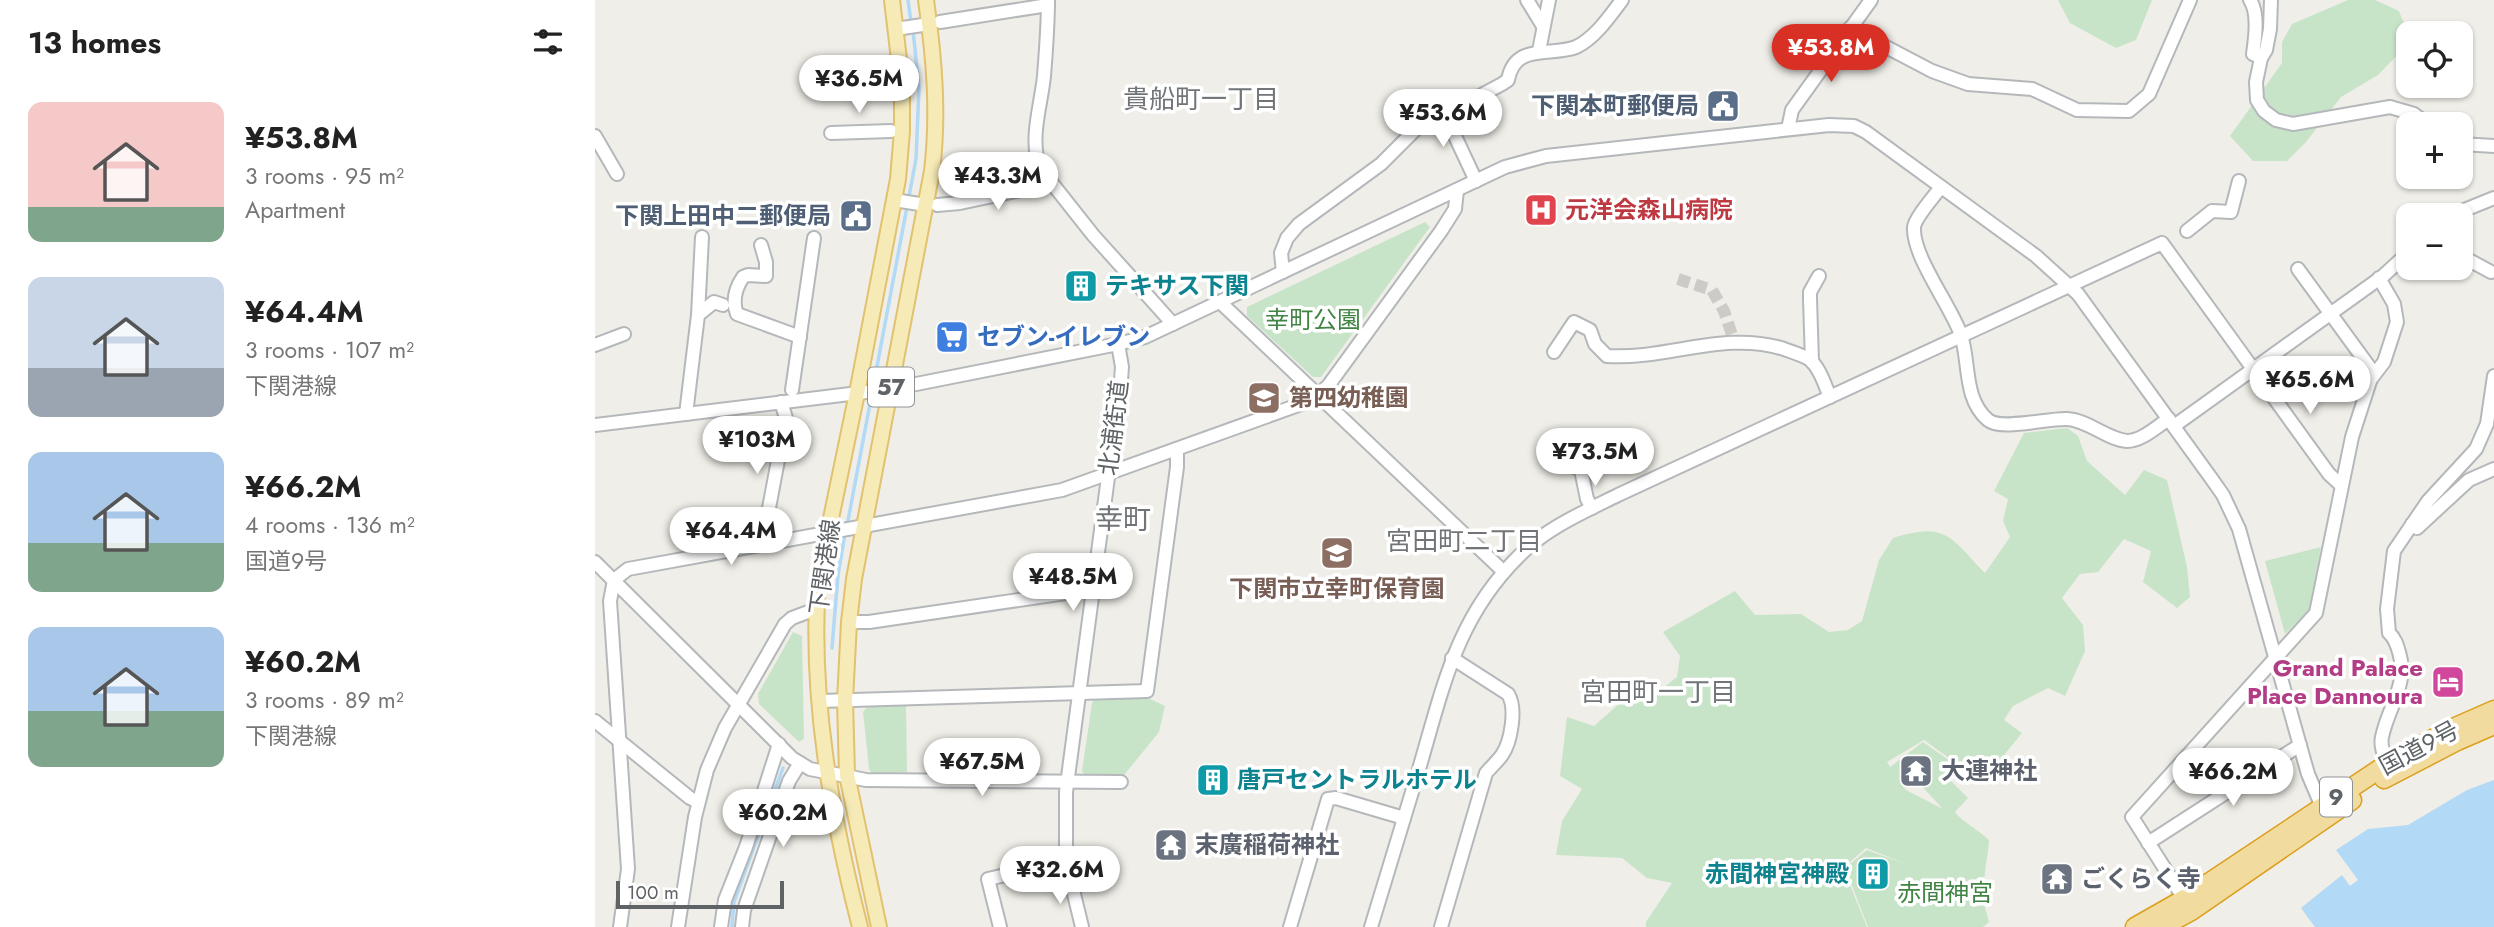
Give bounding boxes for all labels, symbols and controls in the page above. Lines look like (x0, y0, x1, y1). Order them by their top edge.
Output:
text: 13 homes (28, 21, 161, 64)
map controls (2396, 21, 2473, 280)
button: locate (2396, 21, 2473, 98)
icon: filters (529, 23, 567, 61)
pin: ¥53.8M (1774, 24, 1888, 84)
text: ¥53.8M (1788, 30, 1874, 64)
pin: ¥36.5M (802, 55, 916, 115)
text: ¥36.5M (815, 61, 903, 95)
district label: 貴船町一丁目 (1123, 80, 1279, 118)
public building icon: 下関本町郵便局 (1704, 87, 1742, 125)
place label: 下関本町郵便局 (1531, 88, 1699, 123)
pin: ¥53.6M (1386, 90, 1500, 149)
text: ¥53.6M (1399, 95, 1487, 129)
button: + (2396, 112, 2473, 189)
text: ¥53.8M (245, 116, 358, 159)
icon: home (84, 130, 168, 214)
pin: ¥43.3M (941, 152, 1055, 212)
text: ¥43.3M (954, 158, 1042, 192)
text: 3 rooms · 95 m² (245, 159, 404, 193)
hospital icon: 元洋会森山病院 (1522, 191, 1560, 229)
place label: 元洋会森山病院 (1565, 192, 1733, 227)
text: Apartment (245, 193, 345, 227)
public building icon: 下関上田中二郵便局 (837, 197, 875, 235)
place label: 下関上田中二郵便局 (615, 198, 831, 233)
button: − (2396, 203, 2473, 280)
building icon: テキサス下関 (1062, 267, 1100, 305)
place label: テキサス下関 (1105, 268, 1249, 303)
text: ¥64.4M (245, 290, 363, 333)
park label: 幸町公園 (1265, 302, 1361, 337)
icon: home (84, 305, 168, 389)
supermarket icon: セブン-イレブン (933, 318, 971, 356)
place label: セブン-イレブン (977, 319, 1150, 354)
text: 3 rooms · 107 m² (245, 333, 414, 367)
pin: ¥65.6M (2253, 356, 2367, 416)
text: ¥65.6M (2266, 362, 2354, 396)
road number: 57 (868, 368, 914, 406)
text: 下関港線 (245, 369, 337, 403)
street label: 北浦街道 (1090, 378, 1137, 478)
school or university icon: 第四幼稚園 (1245, 379, 1283, 417)
place label: 第四幼稚園 (1289, 380, 1409, 415)
pin: ¥103M (708, 416, 806, 476)
text: ¥103M (718, 422, 796, 456)
pin: ¥73.5M (1538, 428, 1652, 488)
text: ¥73.5M (1552, 434, 1638, 468)
text: ¥66.2M (245, 465, 361, 508)
icon: home (84, 480, 168, 564)
district label: 幸町 (1095, 499, 1151, 540)
text: 4 rooms · 136 m² (245, 508, 415, 542)
pin: ¥64.4M (674, 508, 788, 567)
text: ¥64.4M (686, 513, 776, 547)
street label: 下関港線 (800, 517, 849, 617)
district label: 宮田町二丁目 (1386, 522, 1542, 560)
school or university icon: 下関市立幸町保育園 (1318, 534, 1356, 572)
text: 国道9号 (245, 544, 327, 578)
pin: ¥48.5M (1016, 554, 1130, 613)
text: ¥48.5M (1029, 559, 1117, 593)
place label: 下関市立幸町保育園 (1229, 571, 1445, 606)
text: ¥60.2M (245, 640, 361, 683)
place label: Grand Palace Place Dannoura (2247, 650, 2423, 713)
icon: home (84, 655, 168, 739)
hotel icon: Grand Palace Place Dannoura (2429, 663, 2467, 701)
district label: 宮田町一丁目 (1580, 673, 1736, 711)
text: 3 rooms · 89 m² (245, 683, 404, 717)
street label: 国道9号 (2373, 712, 2465, 783)
text: 下関港線 (245, 719, 337, 753)
pin: ¥67.5M (925, 738, 1039, 798)
text: ¥67.5M (939, 744, 1025, 778)
pin: ¥66.2M (2176, 748, 2290, 808)
temple icon: 大連神社 (1897, 752, 1935, 790)
place label: 大連神社 (1941, 753, 2037, 788)
text: ¥66.2M (2188, 754, 2278, 788)
building icon: 唐戸セントラルホテル (1194, 761, 1232, 799)
place label: 唐戸セントラルホテル (1237, 762, 1477, 797)
road number: 9 (2320, 778, 2352, 817)
pin: ¥60.2M (726, 790, 840, 849)
text: ¥60.2M (739, 795, 828, 829)
temple icon: 末廣稲荷神社 (1152, 826, 1190, 864)
place label: 末廣稲荷神社 (1195, 827, 1339, 862)
pin: ¥32.6M (1003, 846, 1117, 906)
text: ¥32.6M (1016, 852, 1104, 886)
building icon: 赤間神宮神殿 (1854, 855, 1892, 893)
place label: 赤間神宮神殿 (1705, 856, 1849, 891)
temple icon: ごくらく寺 (2038, 860, 2076, 898)
place label: ごくらく寺 (2081, 861, 2201, 896)
park label: 赤間神宮 (1897, 875, 1993, 910)
scale bar (616, 878, 784, 910)
text: 100 m (627, 879, 679, 906)

